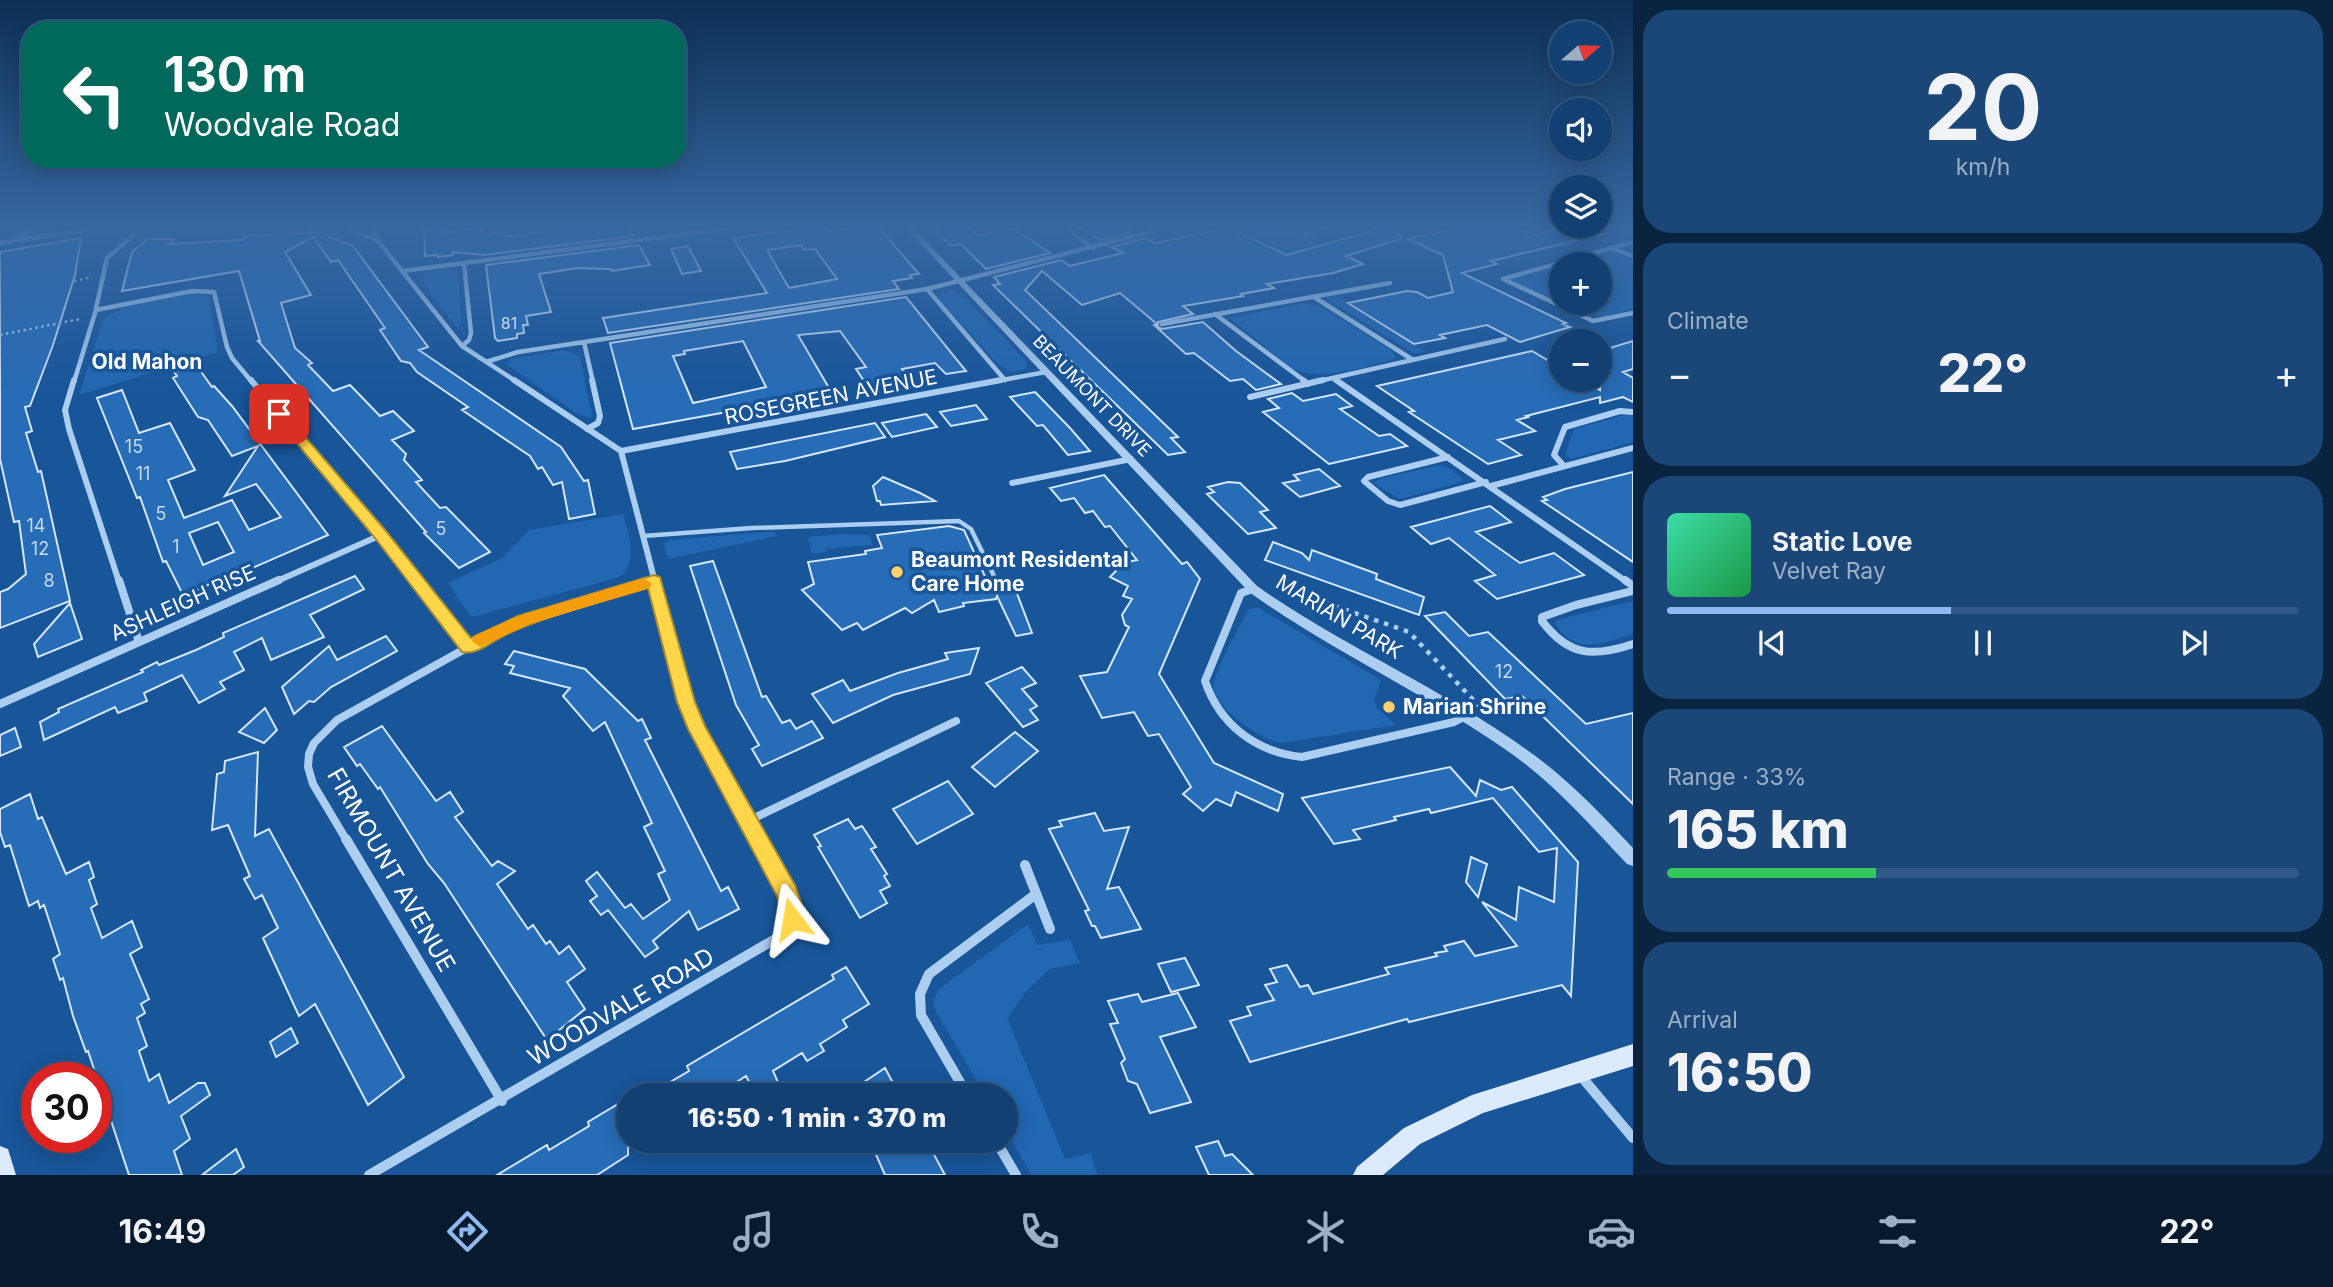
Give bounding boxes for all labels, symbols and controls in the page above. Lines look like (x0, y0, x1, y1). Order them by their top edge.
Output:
north arrow (1549, 21, 1612, 84)
map controls (1549, 21, 1612, 392)
text: 130 m (164, 45, 306, 104)
icon: left (49, 49, 140, 140)
text: 20 (1924, 52, 2042, 162)
button: sound (1549, 98, 1612, 161)
text: Woodvale Road (164, 105, 400, 144)
text: km/h (1956, 153, 2010, 181)
button: layers (1549, 175, 1612, 238)
button: + (1549, 252, 1612, 315)
text: Climate (1667, 307, 1749, 335)
house number: 81 (501, 313, 517, 333)
button: − (1549, 329, 1612, 392)
street label: BEAUMONT DRIVE (1029, 330, 1156, 461)
text: 22° (1938, 342, 2028, 405)
district label: Old Mahon (92, 349, 202, 374)
text: − (1667, 351, 1692, 397)
text: + (2274, 351, 2299, 397)
street label: ROSEGREEN AVENUE (722, 364, 939, 429)
pin (249, 384, 309, 444)
icon: arrive (260, 395, 298, 433)
house number: 15 (125, 436, 143, 457)
house number: 11 (136, 463, 150, 484)
house number: 5 (156, 503, 166, 524)
house number: 14 (27, 515, 45, 536)
house number: 5 (436, 518, 446, 539)
text: Static Love (1772, 526, 1913, 557)
house number: 1 (172, 536, 180, 557)
house number: 12 (31, 538, 49, 559)
place label: Beaumont Residental Care Home (911, 547, 1129, 596)
text: Velvet Ray (1772, 557, 1886, 585)
street label: ASHLEIGH RISE (106, 559, 259, 646)
marker: Beaumont Residental Care Home (889, 564, 905, 580)
street label: MARIAN PARK (1272, 569, 1407, 664)
house number: 8 (43, 570, 55, 591)
icon: previous (1753, 624, 1791, 662)
icon: pause (1964, 624, 2002, 662)
icon: next (2175, 624, 2213, 662)
house number: 12 (1495, 661, 1513, 682)
place label: Marian Shrine (1403, 694, 1546, 719)
marker: Marian Shrine (1381, 699, 1397, 715)
street label: FIRMOUNT AVENUE (321, 763, 462, 977)
text: Range · 33% (1667, 763, 1806, 791)
text: 165 km (1667, 798, 1849, 861)
position arrow (755, 882, 829, 956)
street label: WOODVALE ROAD (523, 942, 719, 1072)
text: Arrival (1667, 1006, 1738, 1034)
text: 16:50 (1667, 1041, 1813, 1104)
speed limit sign: 30 (21, 1062, 112, 1153)
text: 16:50 · 1 min · 370 m (688, 1102, 946, 1133)
icon: directions (443, 1207, 492, 1256)
icon: music (729, 1207, 778, 1256)
icon: phone (1015, 1207, 1064, 1256)
icon: climate (1301, 1207, 1350, 1256)
icon: car (1587, 1207, 1636, 1256)
icon: filters (1873, 1207, 1922, 1256)
text: 16:49 (119, 1212, 206, 1251)
text: 22° (2159, 1212, 2214, 1251)

